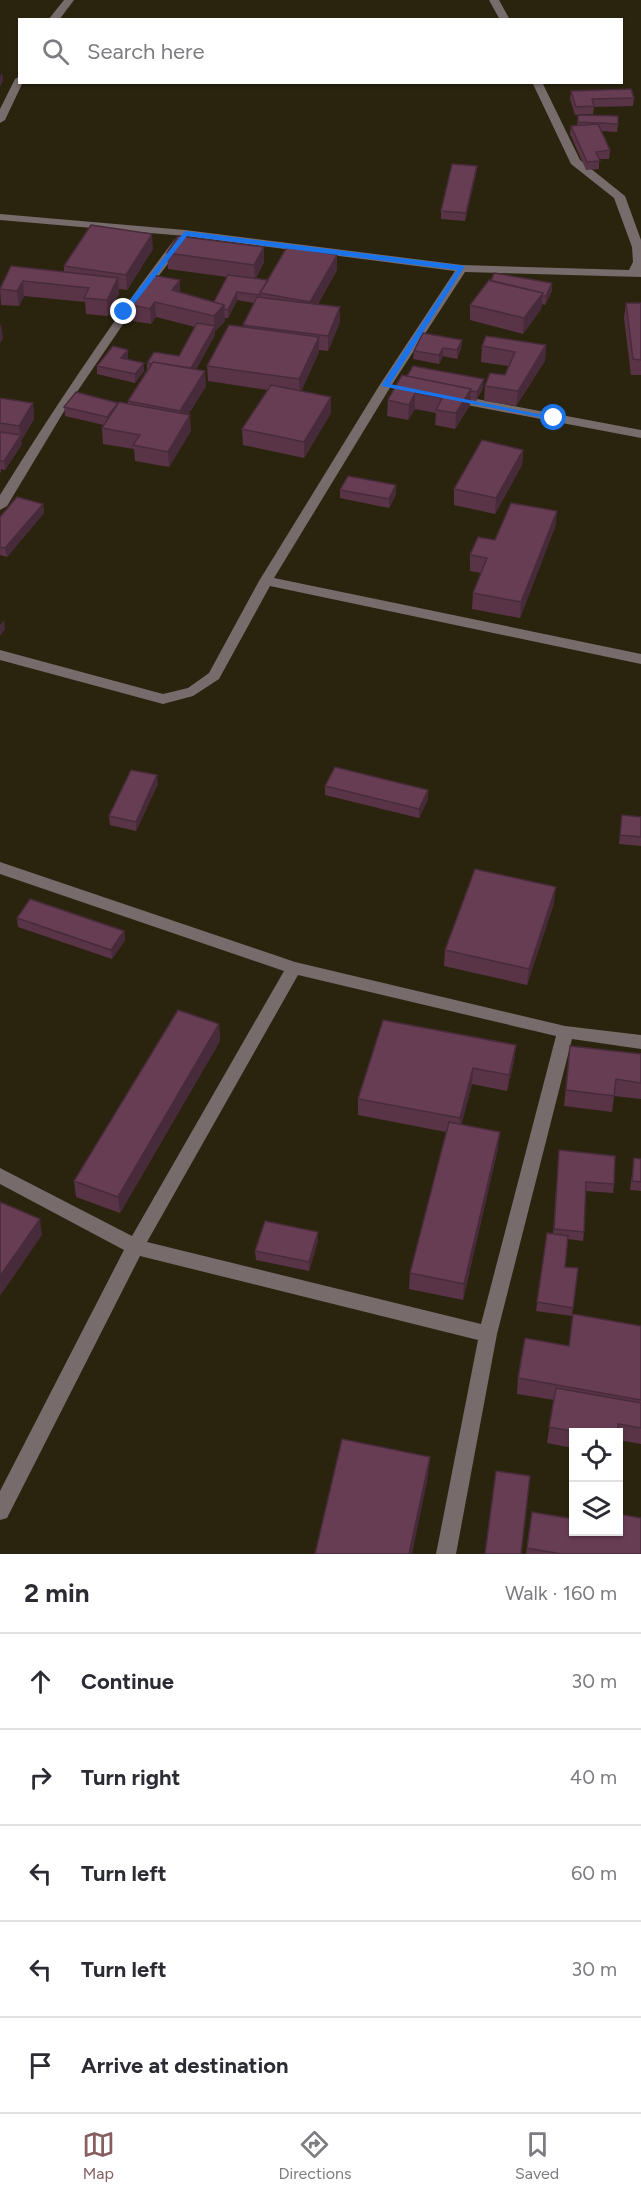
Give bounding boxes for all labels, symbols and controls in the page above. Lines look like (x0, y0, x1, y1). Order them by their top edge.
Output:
search box (18, 18, 623, 84)
icon: search (39, 35, 72, 68)
text: Search here (87, 38, 205, 65)
route end (110, 298, 136, 324)
route start (540, 404, 566, 430)
map controls (569, 1428, 623, 1536)
button: locate (569, 1428, 623, 1482)
button: layers (569, 1482, 623, 1536)
text: 2 min (24, 1577, 90, 1609)
text: Walk · 160 m (505, 1581, 617, 1605)
icon: ahead (24, 1665, 57, 1698)
text: Continue (81, 1668, 174, 1695)
text: 30 m (571, 1669, 617, 1693)
icon: right (24, 1761, 57, 1794)
text: Turn right (81, 1764, 180, 1791)
text: 40 m (570, 1765, 617, 1789)
icon: left (24, 1857, 57, 1890)
text: Turn left (81, 1860, 167, 1887)
text: 60 m (571, 1861, 617, 1885)
icon: left (24, 1953, 57, 1986)
text: Turn left (81, 1956, 167, 1983)
text: 30 m (571, 1957, 617, 1981)
icon: arrive (24, 2049, 57, 2082)
text: Arrive at destination (81, 2052, 289, 2079)
tab: Map (82, 2128, 115, 2183)
tab: Directions (278, 2128, 351, 2183)
tab: Saved (515, 2128, 559, 2183)

